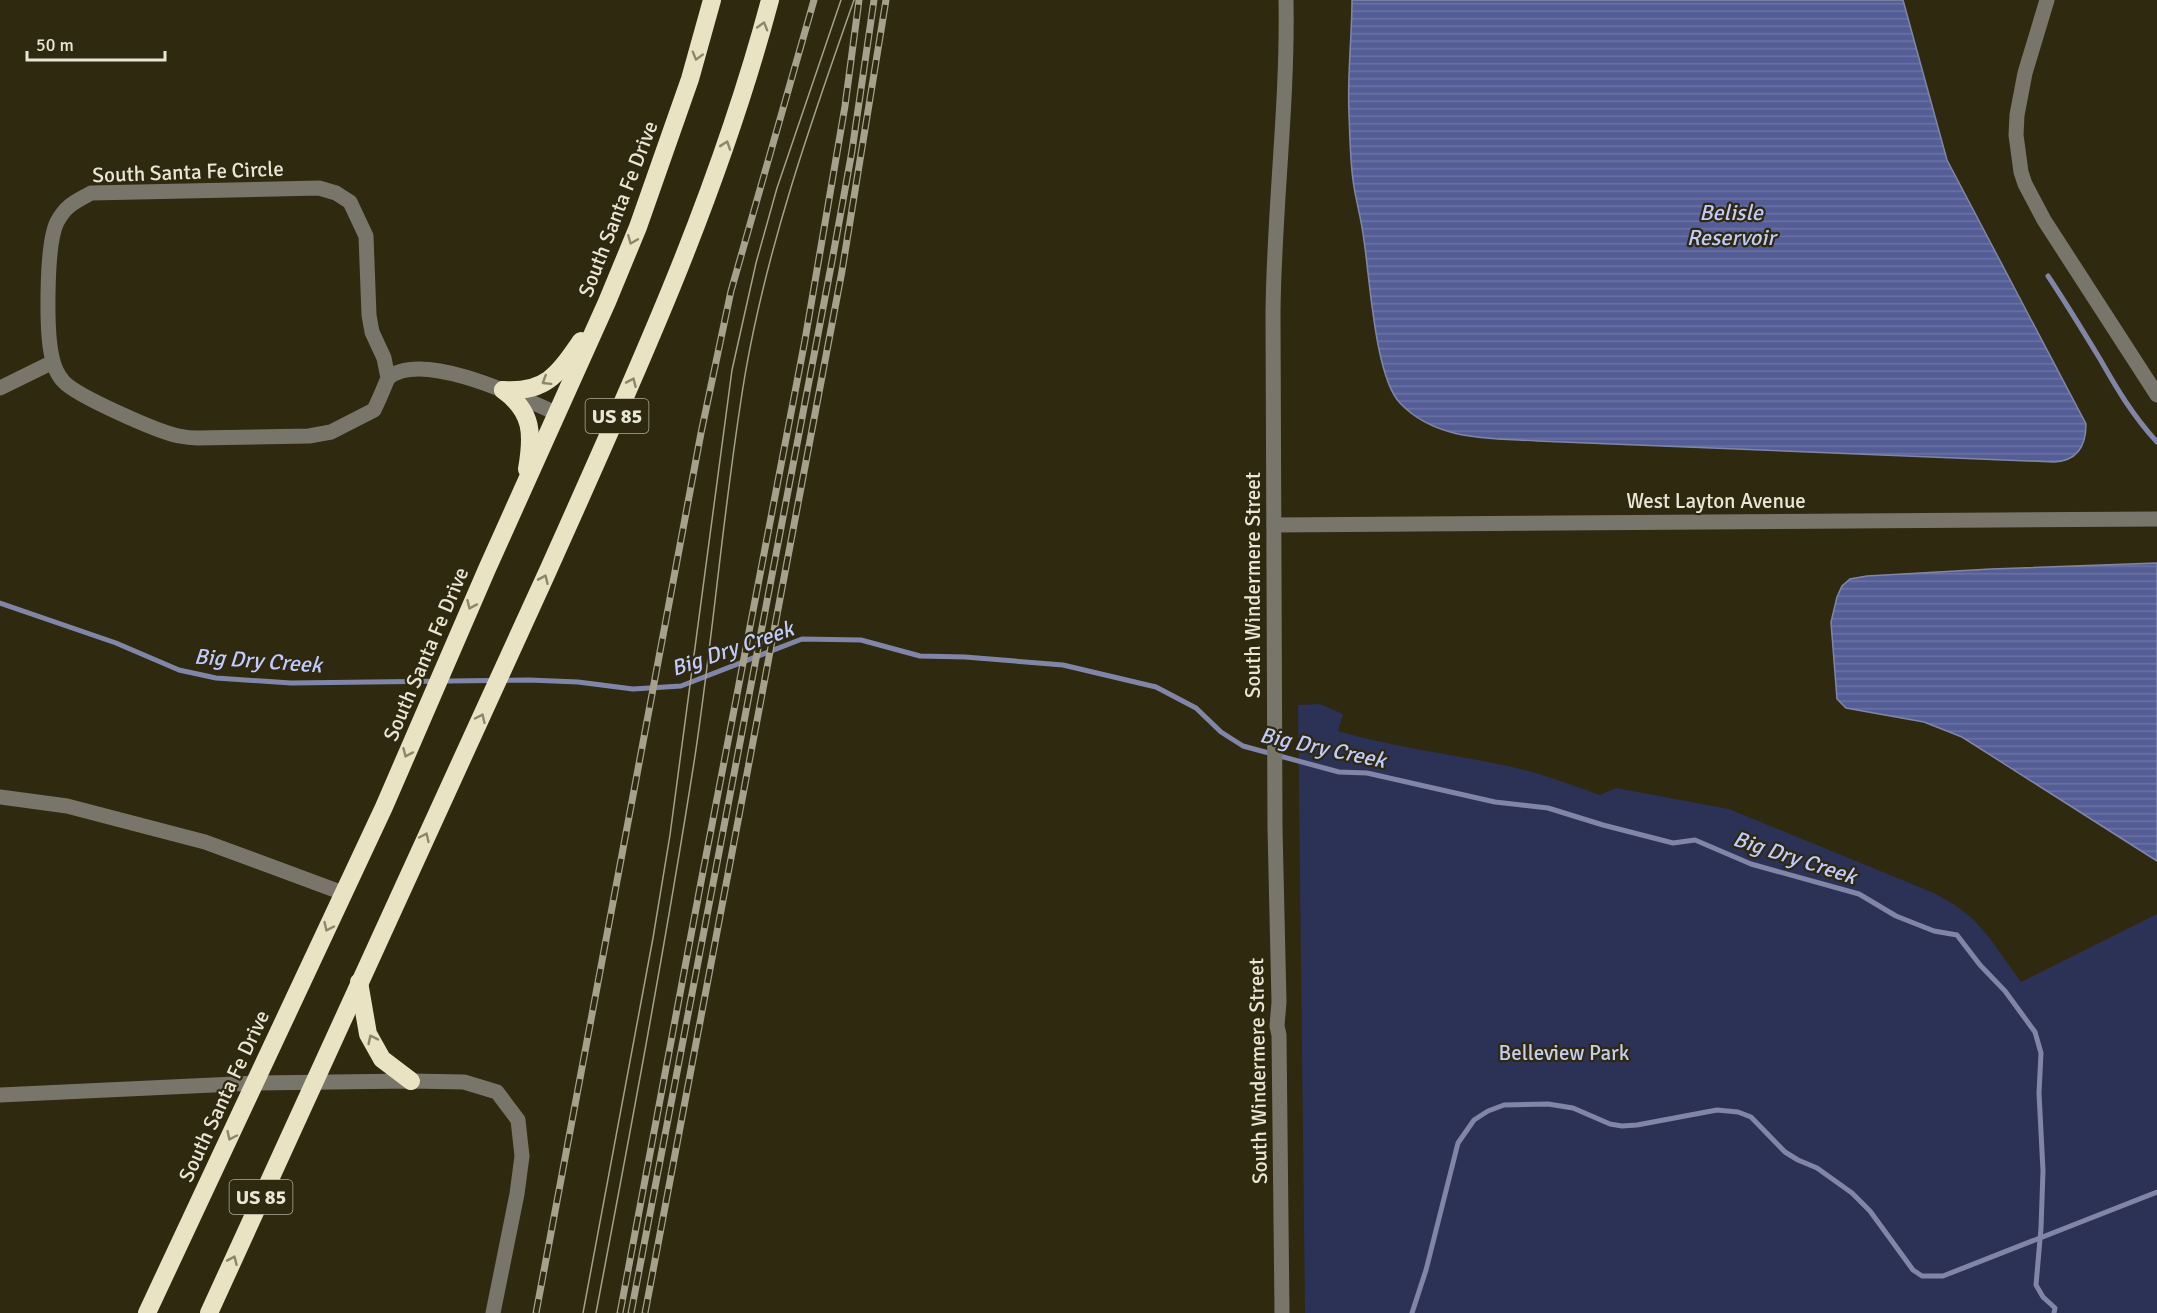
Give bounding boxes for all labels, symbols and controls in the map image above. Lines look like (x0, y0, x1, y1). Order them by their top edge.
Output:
one-way arrow (756, 21, 768, 32)
scale bar (27, 24, 165, 62)
text: 50 m (36, 34, 74, 56)
one-way arrow (692, 50, 704, 61)
street label: South Santa Fe Drive (572, 117, 664, 301)
one-way arrow (718, 140, 731, 151)
street label: South Santa Fe Circle (92, 156, 284, 188)
water label: Belisle Reservoir (1687, 199, 1778, 251)
one-way arrow (627, 234, 639, 245)
one-way arrow (542, 374, 552, 386)
one-way arrow (625, 377, 637, 388)
road number: US 85 (586, 399, 648, 433)
street label: South Windermere Street (1240, 472, 1266, 698)
street label: West Layton Avenue (1626, 488, 1806, 514)
street label: South Santa Fe Drive (378, 563, 474, 745)
one-way arrow (537, 575, 549, 586)
one-way arrow (467, 598, 479, 609)
water label: Big Dry Creek (667, 614, 799, 682)
water label: Big Dry Creek (193, 643, 325, 679)
one-way arrow (474, 713, 486, 724)
water label: Big Dry Creek (1258, 721, 1390, 774)
one-way arrow (403, 746, 415, 757)
water label: Big Dry Creek (1730, 825, 1862, 891)
one-way arrow (418, 833, 430, 844)
one-way arrow (323, 920, 335, 931)
street label: South Windermere Street (1243, 958, 1273, 1184)
street label: South Santa Fe Drive (173, 1006, 275, 1186)
one-way arrow (368, 1035, 380, 1046)
park label: Belleview Park (1499, 1040, 1630, 1066)
one-way arrow (226, 1130, 238, 1141)
road number: US 85 (230, 1180, 292, 1214)
one-way arrow (225, 1255, 237, 1266)

